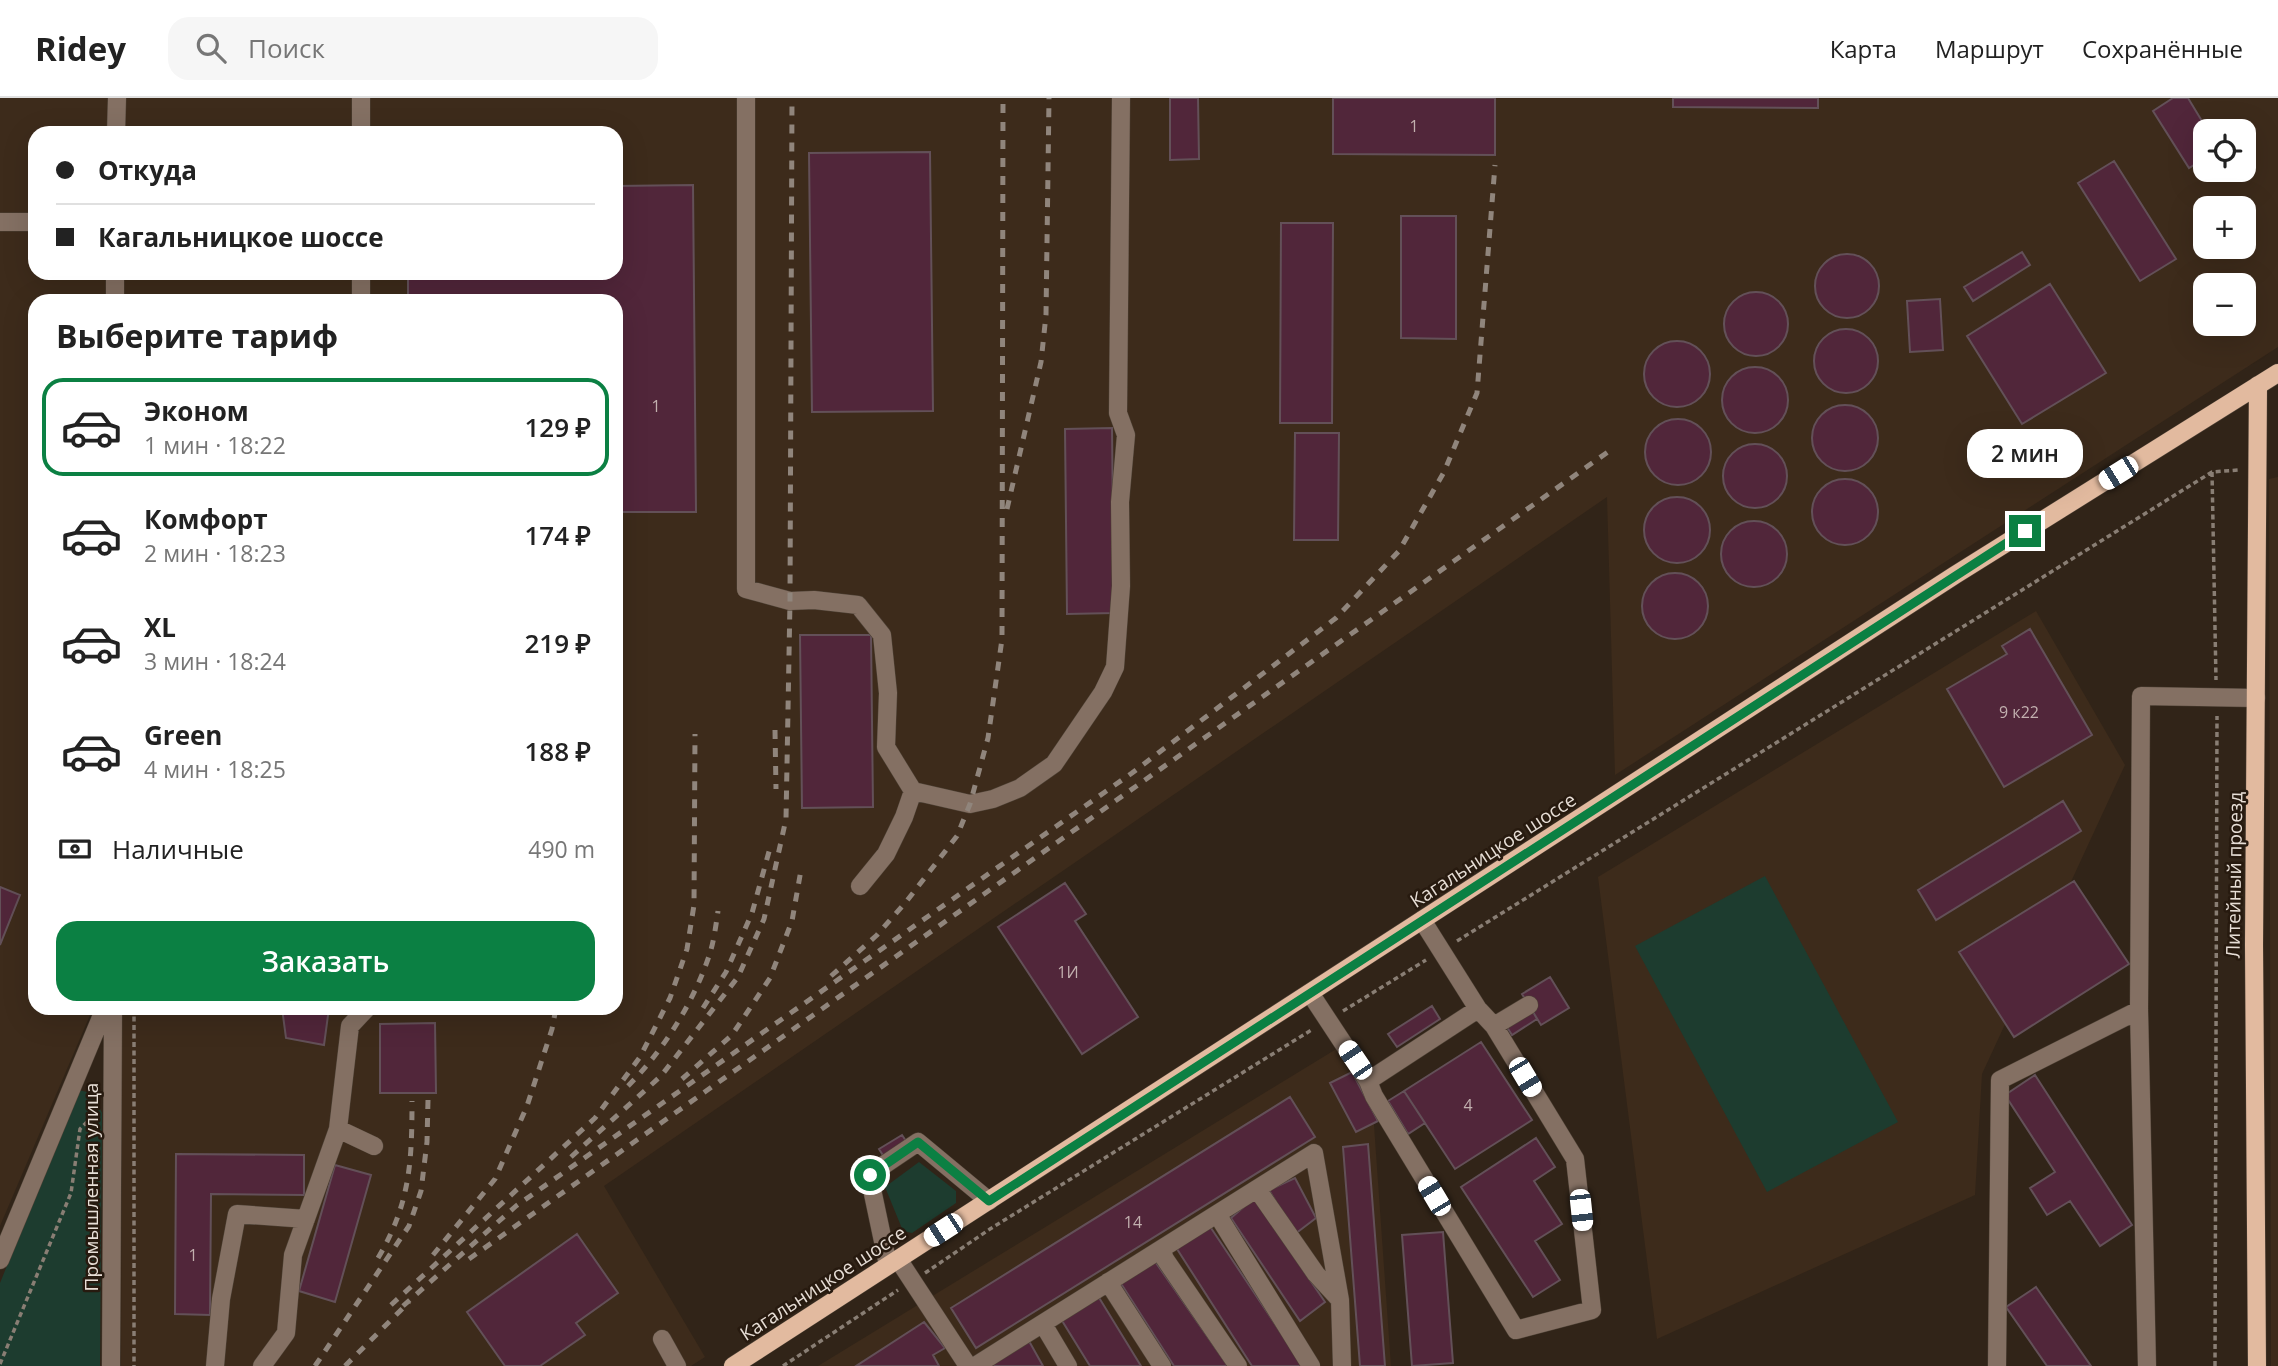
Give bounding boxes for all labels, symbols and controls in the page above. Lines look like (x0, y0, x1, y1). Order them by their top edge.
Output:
search box (168, 17, 658, 80)
text: Ridey (35, 26, 126, 71)
icon: search (192, 29, 230, 67)
text: Поиск (248, 30, 325, 66)
text: Карта (1830, 32, 1897, 65)
text: Маршрут (1935, 32, 2044, 65)
text: Сохранённые (2082, 32, 2243, 65)
house number: 1 (1409, 115, 1419, 137)
map controls (2193, 119, 2256, 336)
button: locate (2193, 119, 2256, 182)
text: Откуда (98, 152, 197, 188)
button: + (2193, 196, 2256, 259)
text: Кагальницкое шоссе (98, 219, 384, 255)
button: − (2193, 273, 2256, 336)
text: Выберите тариф (56, 314, 338, 357)
text: Эконом (144, 393, 249, 429)
house number: 1 (651, 395, 661, 417)
icon: car (60, 396, 123, 459)
text: 129 ₽ (525, 409, 591, 445)
text: 1 мин · 18:22 (144, 429, 286, 461)
callout: 2 мин (1967, 430, 2083, 478)
text: 2 мин (1991, 437, 2059, 469)
car (2095, 453, 2142, 493)
text: Комфорт (144, 501, 268, 537)
icon: car (60, 504, 123, 567)
route end (2009, 515, 2041, 547)
text: 174 ₽ (525, 517, 591, 553)
text: 2 мин · 18:23 (144, 537, 286, 569)
text: XL (144, 609, 176, 645)
icon: car (60, 612, 123, 675)
text: 219 ₽ (525, 625, 591, 661)
text: 3 мин · 18:24 (144, 645, 286, 677)
house number: 9 к22 (1999, 701, 2039, 723)
text: Green (144, 717, 222, 753)
icon: car (60, 720, 123, 783)
text: 188 ₽ (525, 733, 591, 769)
text: 4 мин · 18:25 (144, 753, 286, 785)
street label: Кагальницкое шоссе (1405, 787, 1581, 913)
street label: Литейный проезд (2220, 792, 2248, 958)
icon: cash (56, 830, 94, 868)
text: Наличные (112, 831, 244, 867)
text: 490 m (528, 833, 595, 865)
button: Заказать (56, 921, 595, 1001)
house number: 1И (1057, 961, 1079, 983)
car (1335, 1037, 1376, 1083)
car (1506, 1054, 1545, 1100)
street label: Промышленная улица (78, 1083, 104, 1291)
house number: 4 (1463, 1094, 1473, 1116)
route start (854, 1159, 886, 1191)
car (1415, 1173, 1454, 1219)
car (1569, 1188, 1594, 1232)
car (920, 1210, 967, 1250)
house number: 14 (1124, 1211, 1142, 1233)
street label: Кагальницкое шоссе (735, 1220, 911, 1346)
house number: 1 (188, 1244, 198, 1266)

